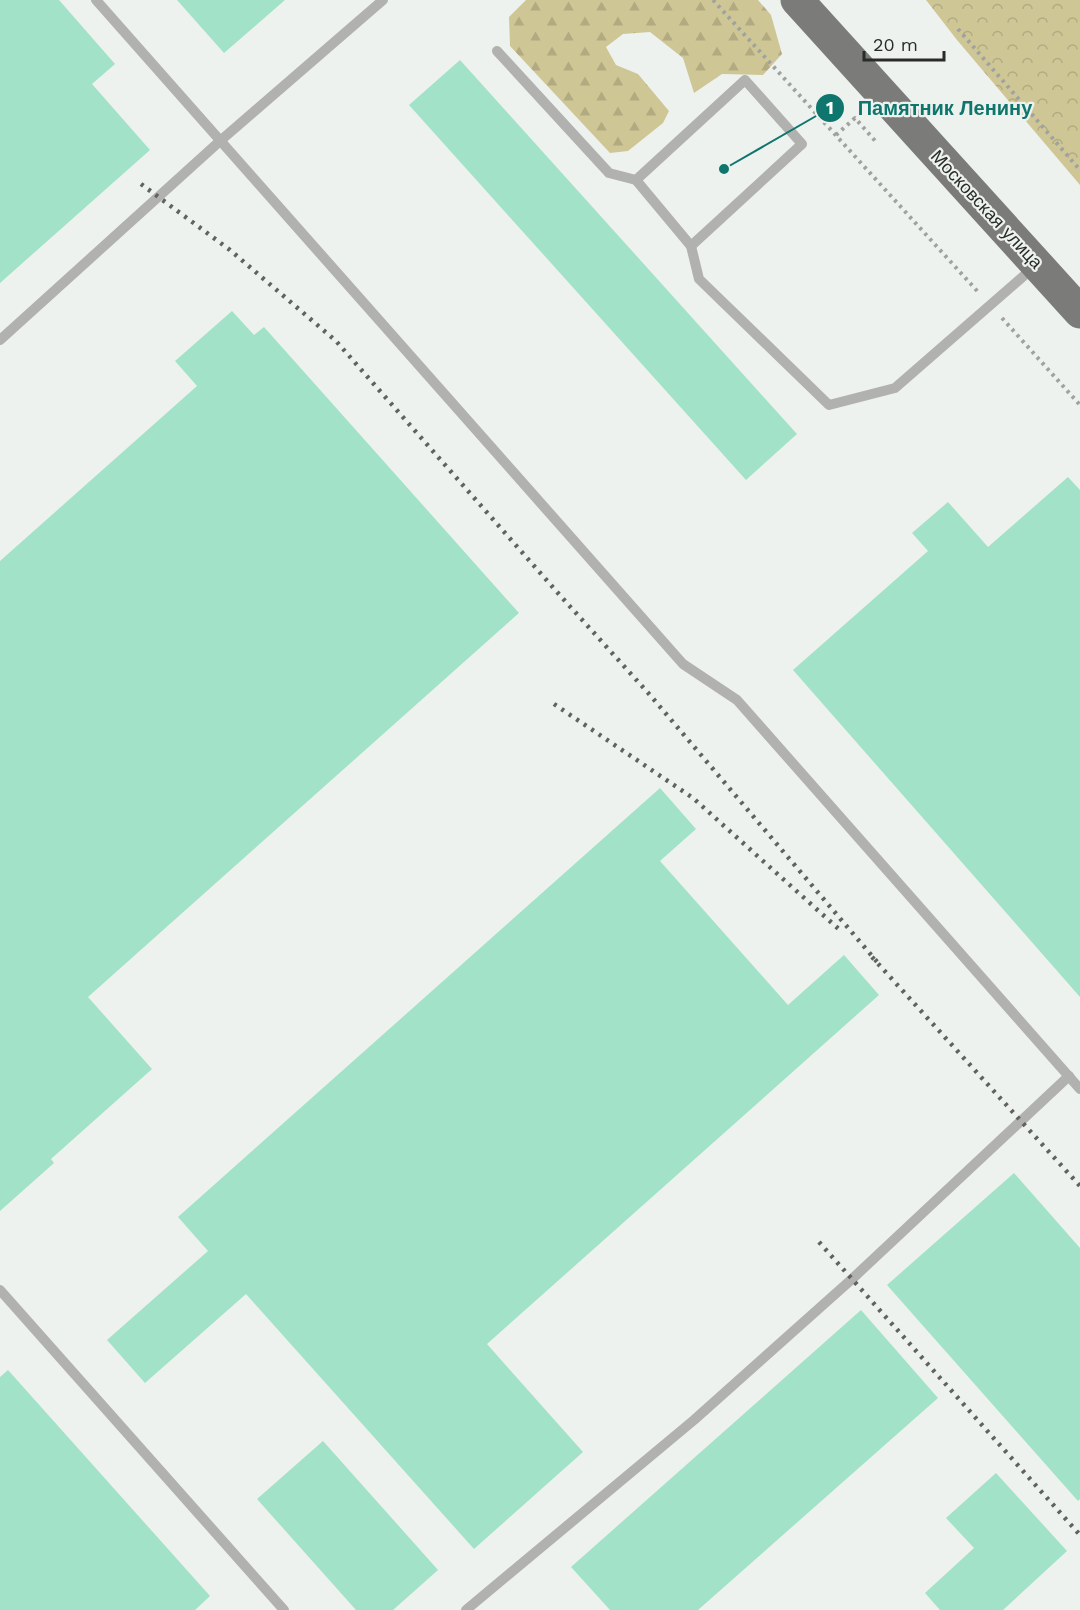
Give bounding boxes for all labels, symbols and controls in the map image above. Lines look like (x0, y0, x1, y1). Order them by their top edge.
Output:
scale bar (864, 24, 944, 62)
text: 20 m (873, 34, 918, 55)
callout: Памятник Ленину (815, 89, 1044, 127)
text: Памятник Ленину (858, 96, 1033, 120)
text: 1 (826, 97, 834, 118)
street label: Московская улица (927, 145, 1048, 273)

